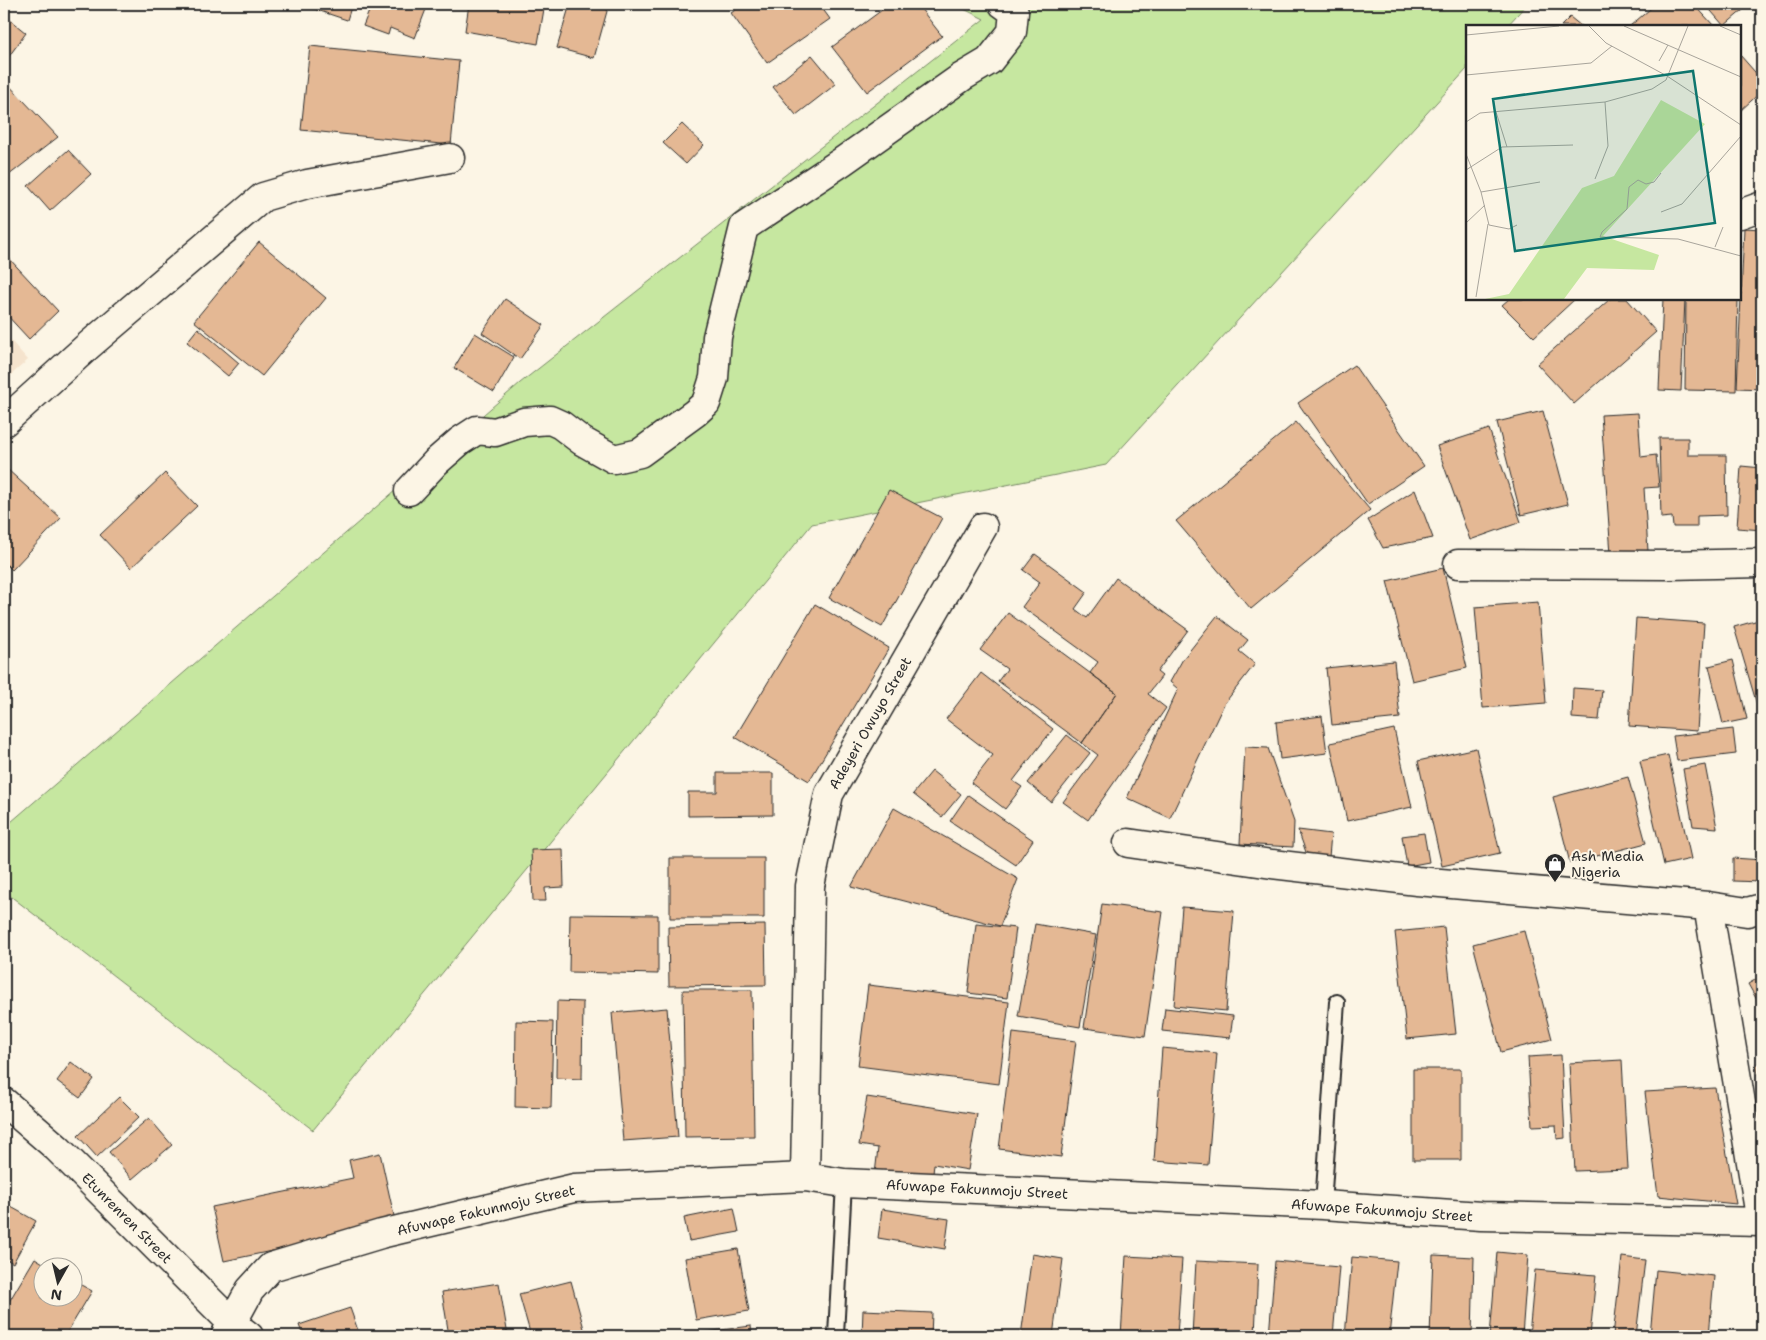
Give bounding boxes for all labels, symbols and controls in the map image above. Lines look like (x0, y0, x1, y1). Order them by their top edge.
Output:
inset map (1466, 25, 1741, 300)
street label: Adeyeri Owuyo Street (825, 654, 915, 792)
place label: Ash Media Nigeria (1571, 847, 1644, 881)
shop icon: Ash Media Nigeria (1543, 852, 1567, 883)
street label: Etunrenren Street (78, 1169, 176, 1267)
street label: Afuwape Fakunmoju Street (885, 1175, 1069, 1203)
street label: Afuwape Fakunmoju Street (395, 1181, 577, 1239)
street label: Afuwape Fakunmoju Street (1290, 1195, 1474, 1225)
north arrow (32, 1258, 82, 1308)
text: N (49, 1285, 63, 1305)

